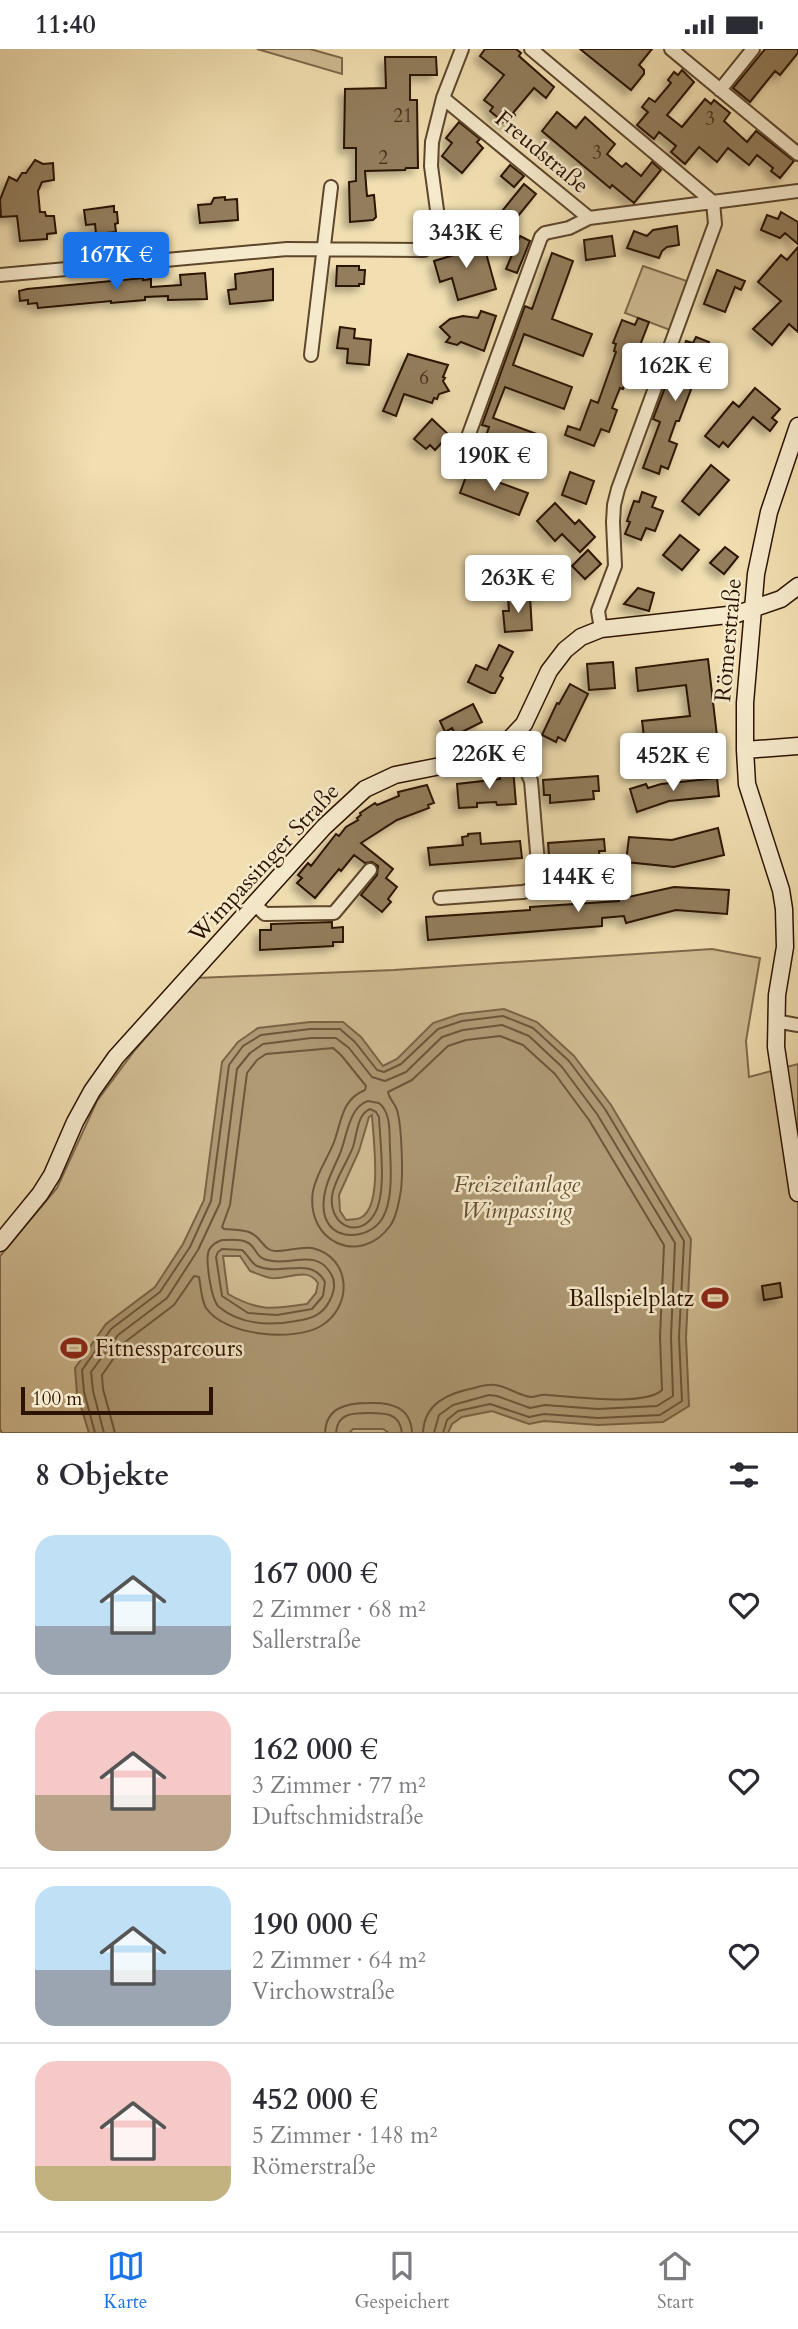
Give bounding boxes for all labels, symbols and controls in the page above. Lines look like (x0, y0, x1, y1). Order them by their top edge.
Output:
text: 11:40 (35, 7, 96, 42)
house number: 21 (393, 103, 413, 129)
street label: Freudstraße (488, 103, 596, 201)
house number: 3 (705, 106, 715, 132)
house number: 3 (592, 140, 602, 166)
house number: 2 (378, 145, 388, 171)
pin: 343K € (409, 211, 523, 270)
text: 343K € (429, 217, 503, 248)
pin: 167K € (59, 233, 173, 292)
text: 167K € (79, 239, 153, 270)
pin: 162K € (618, 343, 732, 403)
text: 162K € (638, 350, 712, 381)
house number: 6 (419, 365, 429, 391)
pin: 190K € (437, 433, 551, 493)
text: 190K € (457, 440, 531, 471)
pin: 263K € (461, 555, 575, 615)
text: 263K € (481, 562, 555, 593)
street label: Römerstraße (707, 577, 749, 703)
pin: 226K € (432, 731, 546, 791)
pin: 452K € (616, 733, 730, 793)
text: 226K € (452, 738, 526, 769)
text: 452K € (636, 740, 710, 771)
street label: Wimpassinger Straße (181, 777, 346, 950)
pin: 144K € (521, 855, 635, 914)
text: 144K € (541, 861, 615, 892)
park label: Freizeitanlage Wimpassing (454, 1169, 580, 1226)
place label: Ballspielplatz (568, 1283, 694, 1314)
sports icon: Ballspielplatz (700, 1283, 730, 1313)
sports icon: Fitnessparcours (59, 1333, 89, 1363)
place label: Fitnessparcours (95, 1333, 243, 1364)
scale bar (21, 1384, 214, 1416)
text: 100 m (32, 1386, 82, 1412)
text: 8 Objekte (35, 1455, 169, 1496)
icon: filters (725, 1456, 763, 1494)
text: 167 000 € (252, 1553, 378, 1594)
icon: home (91, 1563, 175, 1647)
icon: heart (725, 1586, 763, 1624)
text: 2 Zimmer · 68 m² (252, 1594, 426, 1625)
text: Sallerstraße (252, 1625, 361, 1656)
text: 162 000 € (252, 1729, 378, 1770)
icon: home (91, 1739, 175, 1823)
icon: heart (725, 1762, 763, 1800)
text: 3 Zimmer · 77 m² (252, 1770, 426, 1801)
text: Duftschmidstraße (252, 1801, 424, 1832)
text: 190 000 € (252, 1904, 378, 1945)
icon: home (91, 1914, 175, 1998)
icon: heart (725, 1937, 763, 1975)
text: 2 Zimmer · 64 m² (252, 1945, 426, 1976)
text: Virchowstraße (252, 1976, 395, 2007)
text: 452 000 € (252, 2079, 378, 2120)
icon: home (91, 2089, 175, 2173)
icon: heart (725, 2112, 763, 2150)
text: 5 Zimmer · 148 m² (252, 2120, 437, 2151)
text: Römerstraße (252, 2151, 376, 2182)
tab: Karte (104, 2247, 147, 2315)
tab: Gespeichert (355, 2247, 449, 2315)
tab: Start (656, 2247, 694, 2315)

